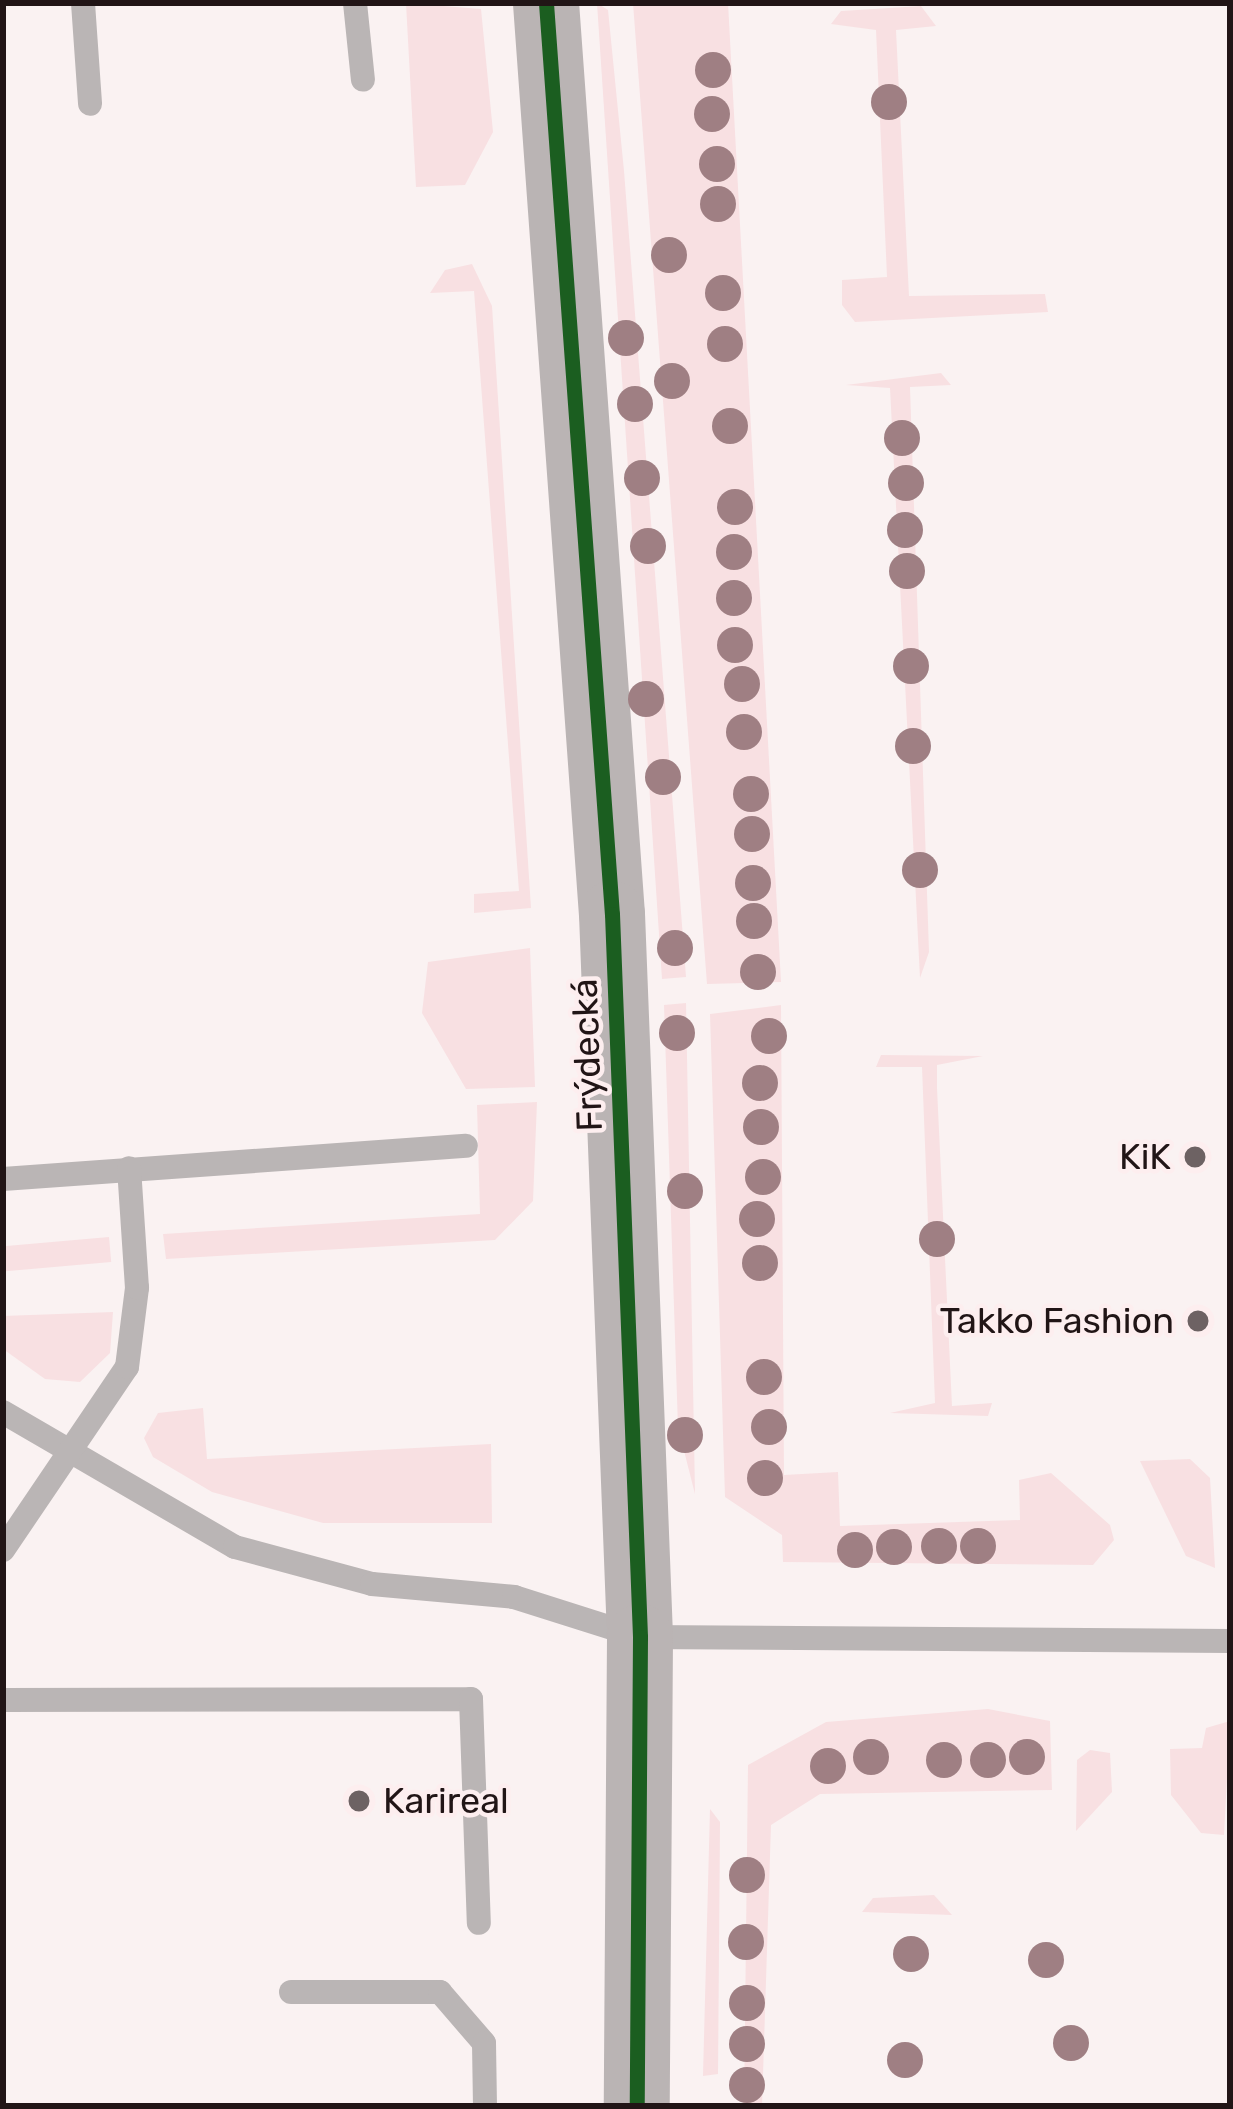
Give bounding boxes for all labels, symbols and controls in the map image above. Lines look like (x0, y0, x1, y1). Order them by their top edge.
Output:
street label: Frýdecká (563, 978, 611, 1132)
place label: KiK (1119, 1135, 1171, 1179)
marker: KiK (1182, 1144, 1208, 1170)
place label: Takko Fashion (940, 1299, 1174, 1343)
marker: Takko Fashion (1185, 1308, 1211, 1334)
place label: Karireal (383, 1779, 509, 1823)
marker: Karireal (346, 1788, 372, 1814)

